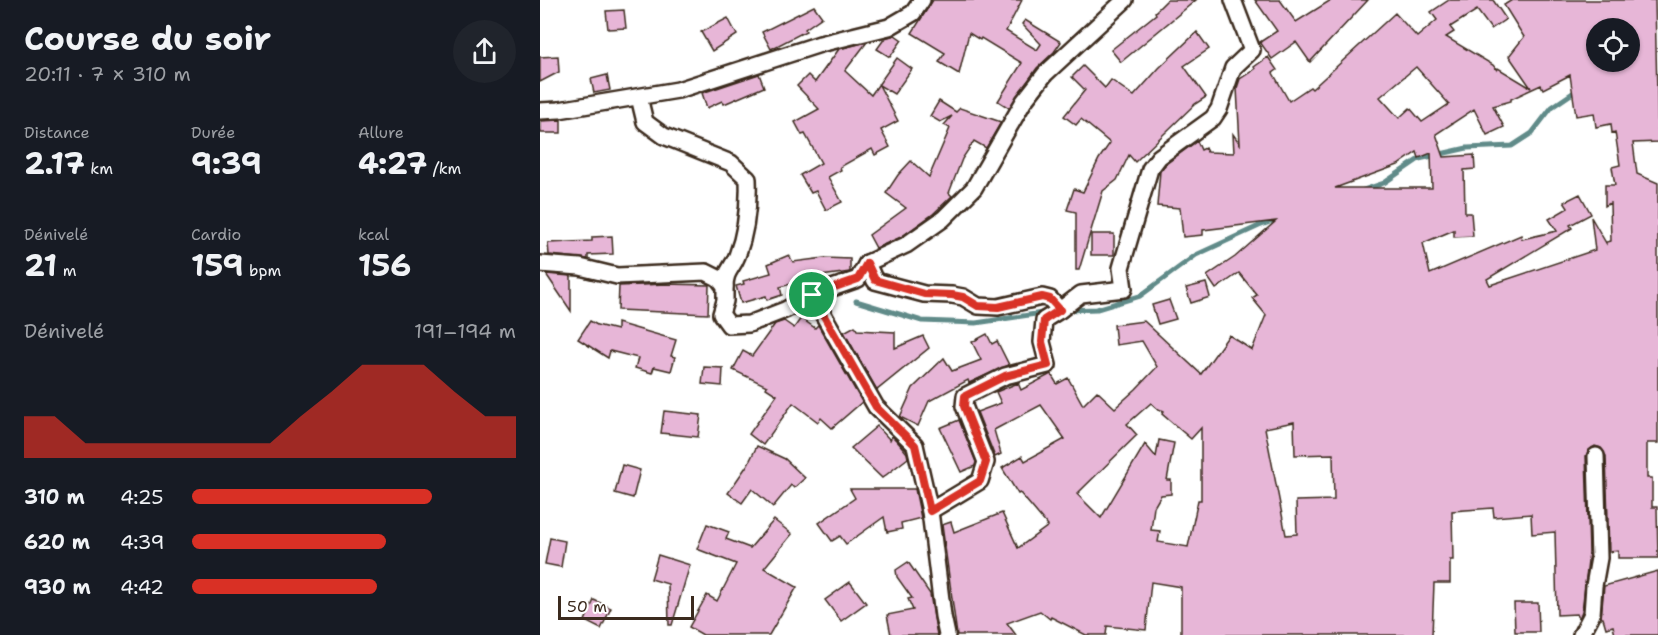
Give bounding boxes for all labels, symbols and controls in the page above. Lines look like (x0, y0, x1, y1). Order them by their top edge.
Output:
text: Course du soir (24, 16, 271, 61)
map controls (1586, 18, 1640, 72)
button: locate (1586, 18, 1640, 72)
button: share (453, 20, 516, 83)
text: 20:11 · 7 × 310 m (24, 61, 191, 87)
text: Distance (24, 122, 90, 143)
text: Durée (191, 122, 235, 143)
text: Allure (358, 122, 404, 143)
text: 2.17 (24, 143, 85, 184)
text: 9:39 (191, 143, 262, 184)
text: 4:27 (358, 143, 427, 184)
text: km (85, 158, 113, 179)
text: /km (427, 158, 461, 179)
text: Dénivelé (24, 224, 88, 245)
text: Cardio (191, 224, 241, 245)
text: kcal (358, 224, 389, 245)
text: 21 (24, 245, 57, 286)
text: 159 (191, 245, 244, 286)
text: 156 (358, 245, 411, 286)
text: m (57, 260, 77, 281)
text: bpm (244, 260, 281, 281)
pin (786, 269, 837, 320)
icon: arrive (795, 278, 828, 311)
text: Dénivelé (24, 318, 104, 344)
text: 191–194 m (414, 318, 516, 344)
text: 310 m (24, 484, 85, 510)
text: 4:25 (120, 484, 164, 510)
text: 620 m (24, 529, 90, 555)
text: 4:39 (120, 529, 165, 555)
text: 930 m (24, 574, 91, 600)
text: 4:42 (120, 574, 164, 600)
scale bar (558, 593, 694, 620)
text: 50 m (567, 596, 607, 617)

